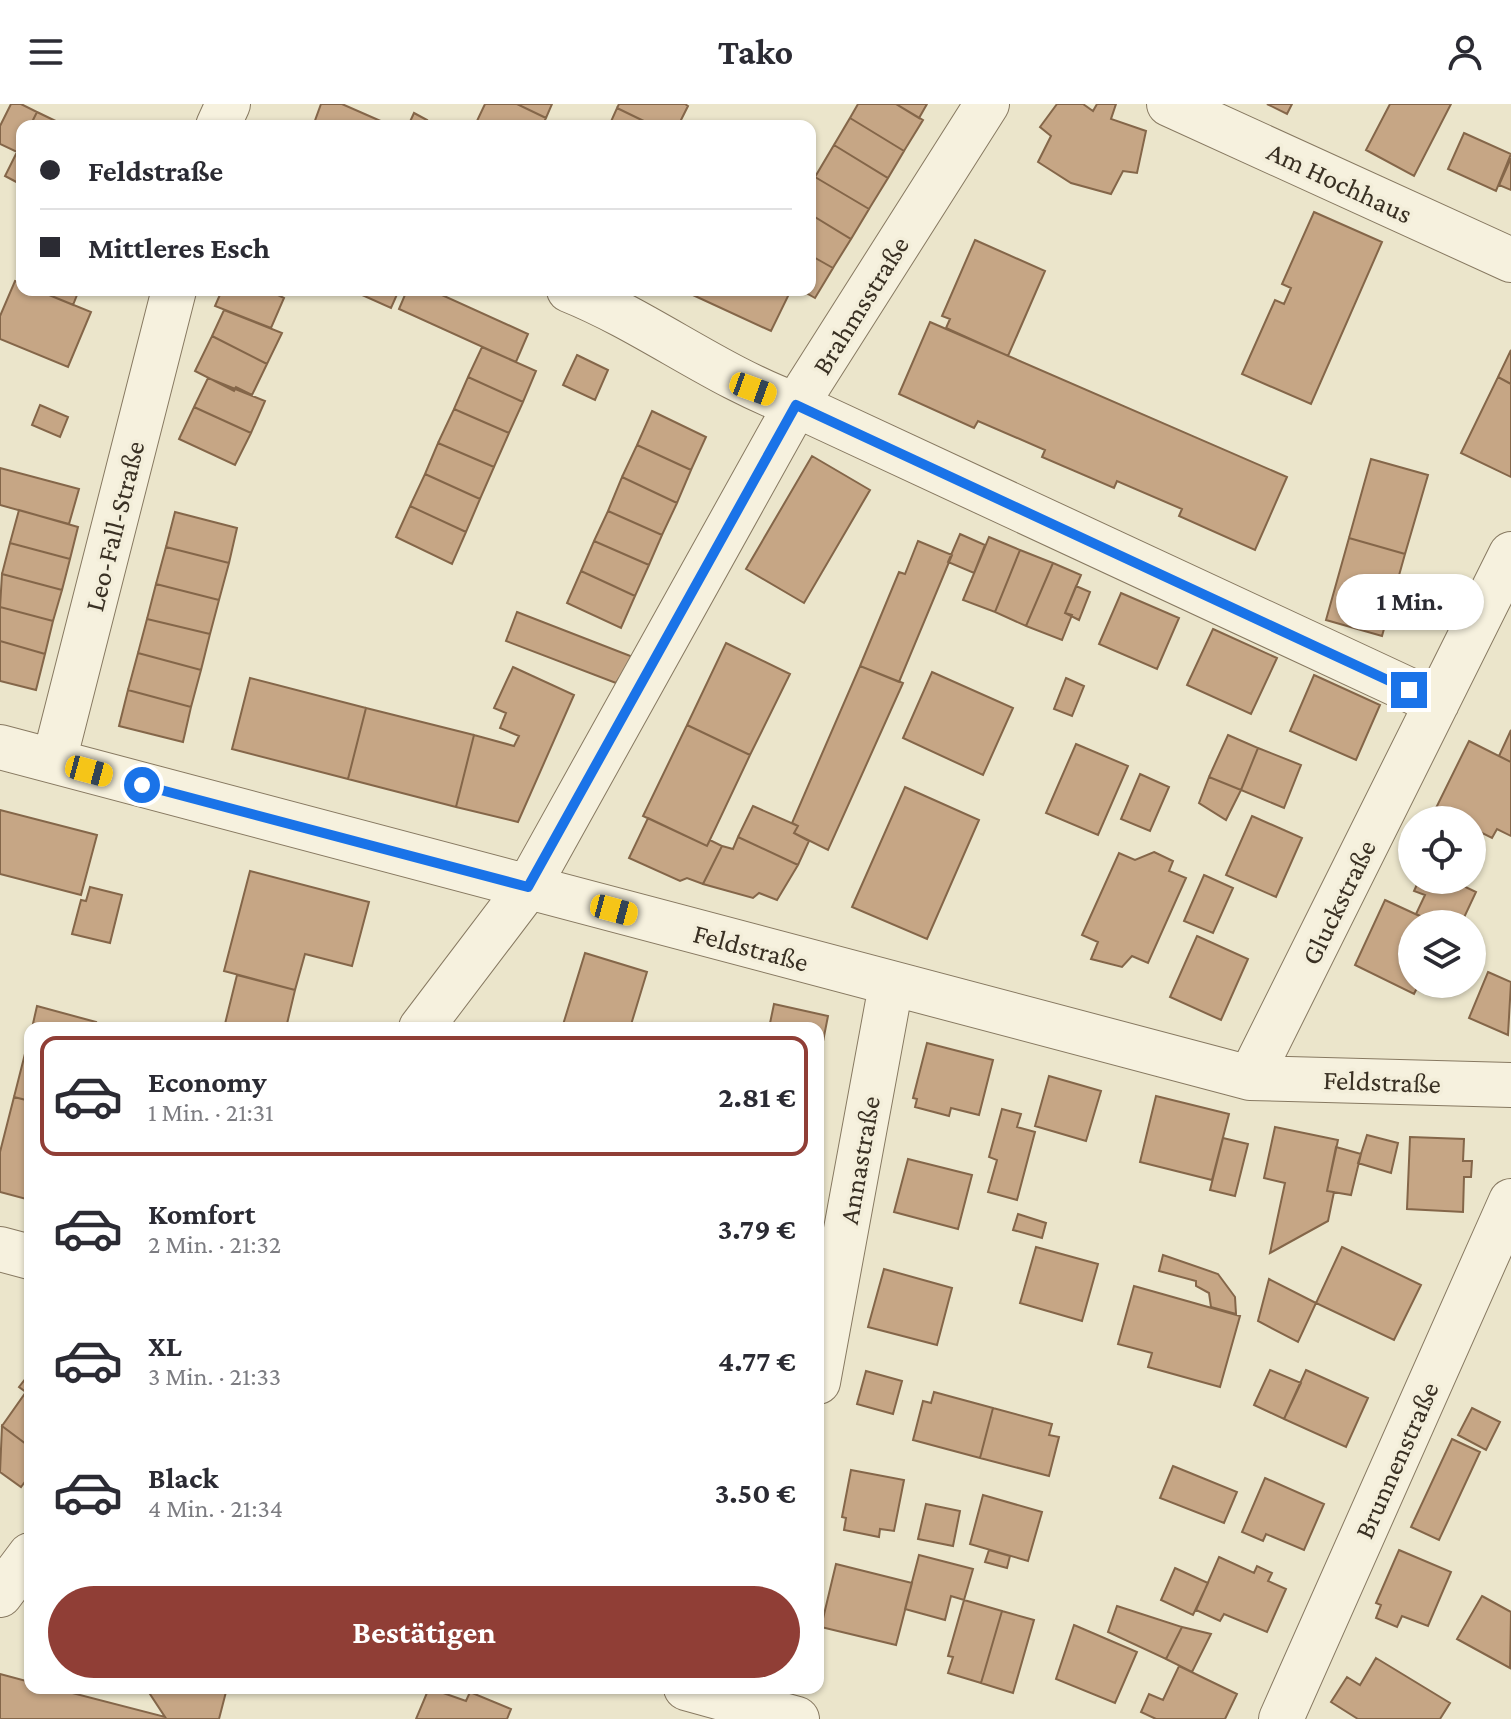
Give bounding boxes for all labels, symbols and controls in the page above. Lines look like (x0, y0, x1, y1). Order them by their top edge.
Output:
icon: menu (24, 30, 68, 74)
icon: person (1443, 30, 1487, 74)
text: Tako (718, 32, 793, 72)
street label: Am Hochhaus (1262, 135, 1417, 230)
text: Feldstraße (88, 154, 223, 187)
text: Mittleres Esch (88, 231, 270, 264)
street label: Brahmsstraße (806, 231, 915, 380)
car (726, 370, 780, 408)
street label: Leo-Fall-Straße (78, 438, 151, 615)
callout: 1 Min. (1335, 574, 1483, 630)
text: 1 Min. (1376, 587, 1444, 616)
route end (1391, 672, 1427, 708)
car (63, 753, 115, 789)
route start (124, 767, 160, 803)
map controls (1398, 806, 1486, 998)
button: locate (1398, 806, 1486, 894)
street label: Gluckstraße (1295, 835, 1382, 970)
car (588, 892, 640, 928)
button: layers (1398, 910, 1486, 998)
street label: Feldstraße (690, 917, 812, 978)
icon: car (52, 1060, 124, 1132)
street label: Feldstraße (1322, 1064, 1442, 1099)
text: Economy (148, 1065, 267, 1098)
text: 2.81 € (718, 1080, 796, 1113)
street label: Annastraße (833, 1094, 886, 1227)
text: 1 Min. · 21:31 (148, 1098, 274, 1127)
icon: car (52, 1192, 124, 1264)
text: Komfort (148, 1197, 256, 1230)
text: 3.79 € (718, 1212, 796, 1245)
text: 2 Min. · 21:32 (148, 1230, 281, 1259)
icon: car (52, 1324, 124, 1396)
text: XL (148, 1329, 182, 1362)
text: 4.77 € (718, 1344, 796, 1377)
text: 3 Min. · 21:33 (148, 1362, 281, 1391)
street label: Brunnenstraße (1348, 1377, 1445, 1543)
icon: car (52, 1456, 124, 1528)
text: Black (148, 1461, 219, 1494)
text: 3.50 € (715, 1476, 796, 1509)
text: 4 Min. · 21:34 (148, 1494, 283, 1523)
button: Bestätigen (48, 1586, 800, 1678)

